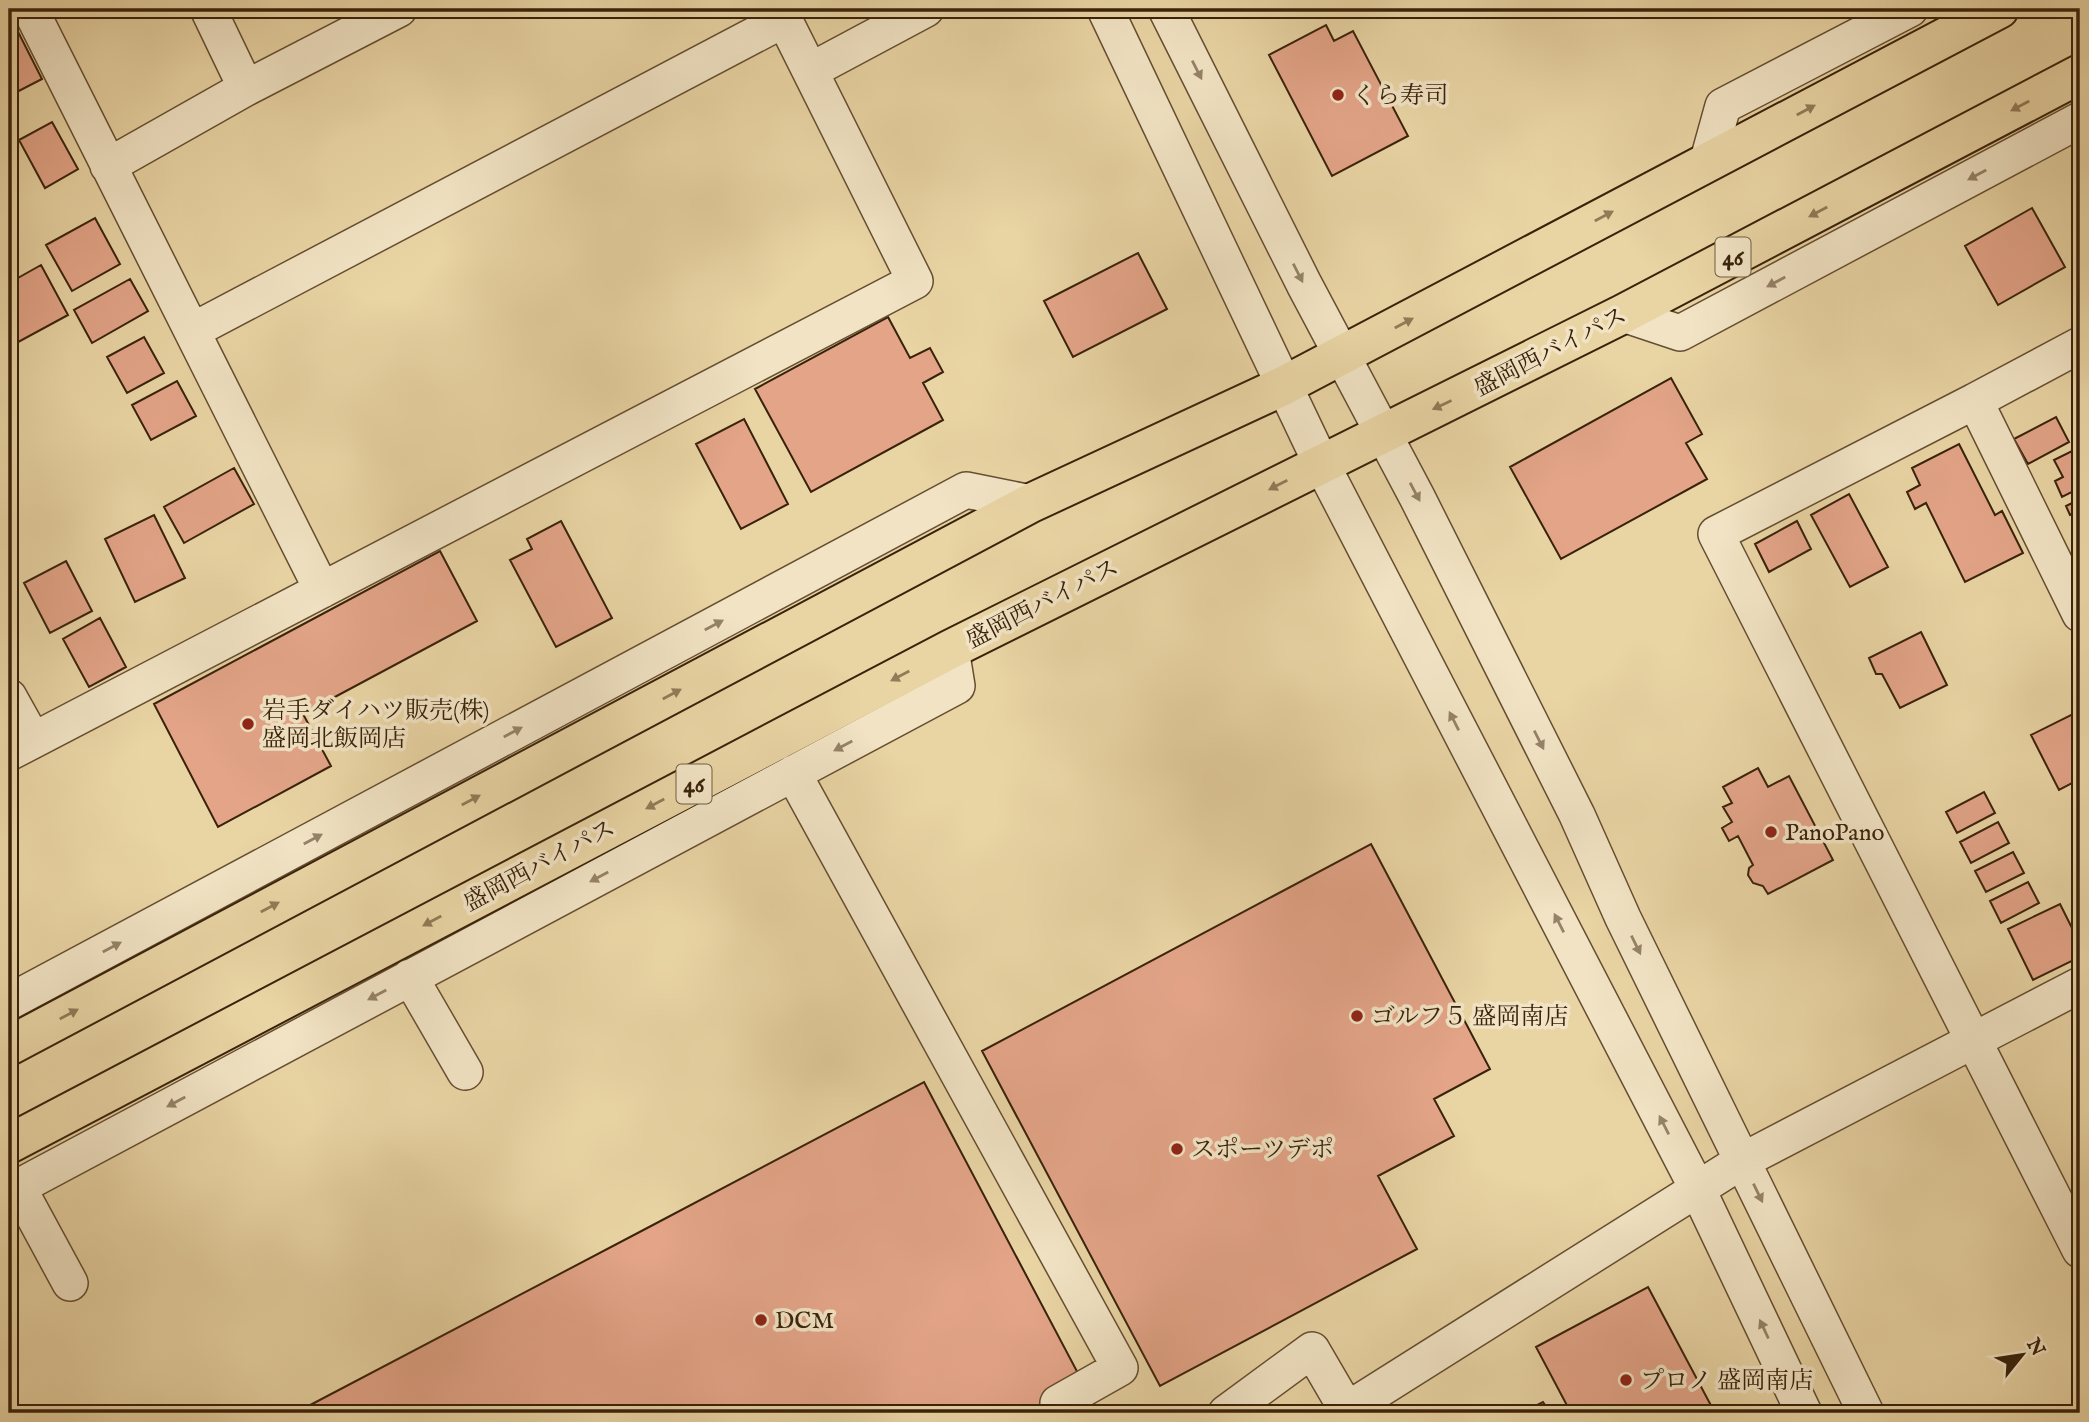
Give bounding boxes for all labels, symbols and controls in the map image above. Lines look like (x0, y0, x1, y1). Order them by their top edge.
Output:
one-way arrow (1191, 60, 1202, 80)
place label: くら寿司 (1352, 81, 1448, 112)
marker: くら寿司 (1330, 87, 1346, 103)
one-way arrow (2010, 100, 2030, 112)
one-way arrow (1796, 104, 1816, 115)
one-way arrow (1967, 170, 1987, 181)
one-way arrow (1809, 206, 1828, 218)
one-way arrow (1595, 210, 1614, 222)
road number: 46 (1716, 238, 1750, 276)
one-way arrow (1293, 263, 1304, 283)
one-way arrow (1766, 276, 1786, 288)
street label: 盛岡西バイパス (1469, 300, 1632, 404)
one-way arrow (1394, 317, 1414, 329)
one-way arrow (1431, 400, 1452, 411)
one-way arrow (1268, 479, 1288, 490)
one-way arrow (1409, 482, 1421, 502)
street label: 盛岡西バイパス (961, 552, 1124, 656)
one-way arrow (704, 619, 724, 631)
one-way arrow (890, 670, 910, 681)
one-way arrow (662, 688, 682, 700)
place label: 岩手ダイハツ販売(株) 盛岡北飯岡店 (262, 696, 489, 755)
one-way arrow (1449, 711, 1460, 731)
marker: 岩手ダイハツ販売(株) 盛岡北飯岡店 (240, 716, 256, 732)
one-way arrow (504, 726, 523, 738)
one-way arrow (1533, 730, 1544, 750)
one-way arrow (833, 741, 853, 752)
road number: 46 (676, 764, 712, 804)
one-way arrow (461, 795, 481, 806)
one-way arrow (645, 799, 665, 810)
street label: 盛岡西バイパス (458, 813, 621, 919)
place label: PanoPano (1785, 818, 1884, 849)
marker: PanoPano (1763, 824, 1779, 840)
one-way arrow (303, 834, 323, 845)
one-way arrow (589, 870, 609, 882)
one-way arrow (260, 901, 280, 913)
one-way arrow (1554, 913, 1565, 933)
one-way arrow (422, 916, 442, 927)
one-way arrow (1631, 935, 1642, 955)
one-way arrow (102, 941, 122, 952)
one-way arrow (367, 989, 387, 1001)
place label: ゴルフ５ 盛岡南店 (1371, 1002, 1568, 1033)
one-way arrow (59, 1008, 79, 1020)
marker: ゴルフ５ 盛岡南店 (1349, 1008, 1365, 1024)
one-way arrow (166, 1096, 186, 1108)
one-way arrow (1659, 1115, 1670, 1135)
place label: スポーツデポ (1191, 1135, 1334, 1166)
marker: スポーツデポ (1169, 1141, 1185, 1157)
one-way arrow (1752, 1183, 1764, 1203)
place label: DCM (775, 1306, 834, 1337)
marker: DCM (753, 1312, 769, 1328)
one-way arrow (1758, 1319, 1770, 1339)
north arrow (1988, 1320, 2058, 1390)
text: N (2020, 1334, 2050, 1361)
place label: プロノ 盛岡南店 (1640, 1366, 1813, 1397)
marker: プロノ 盛岡南店 (1618, 1372, 1634, 1388)

